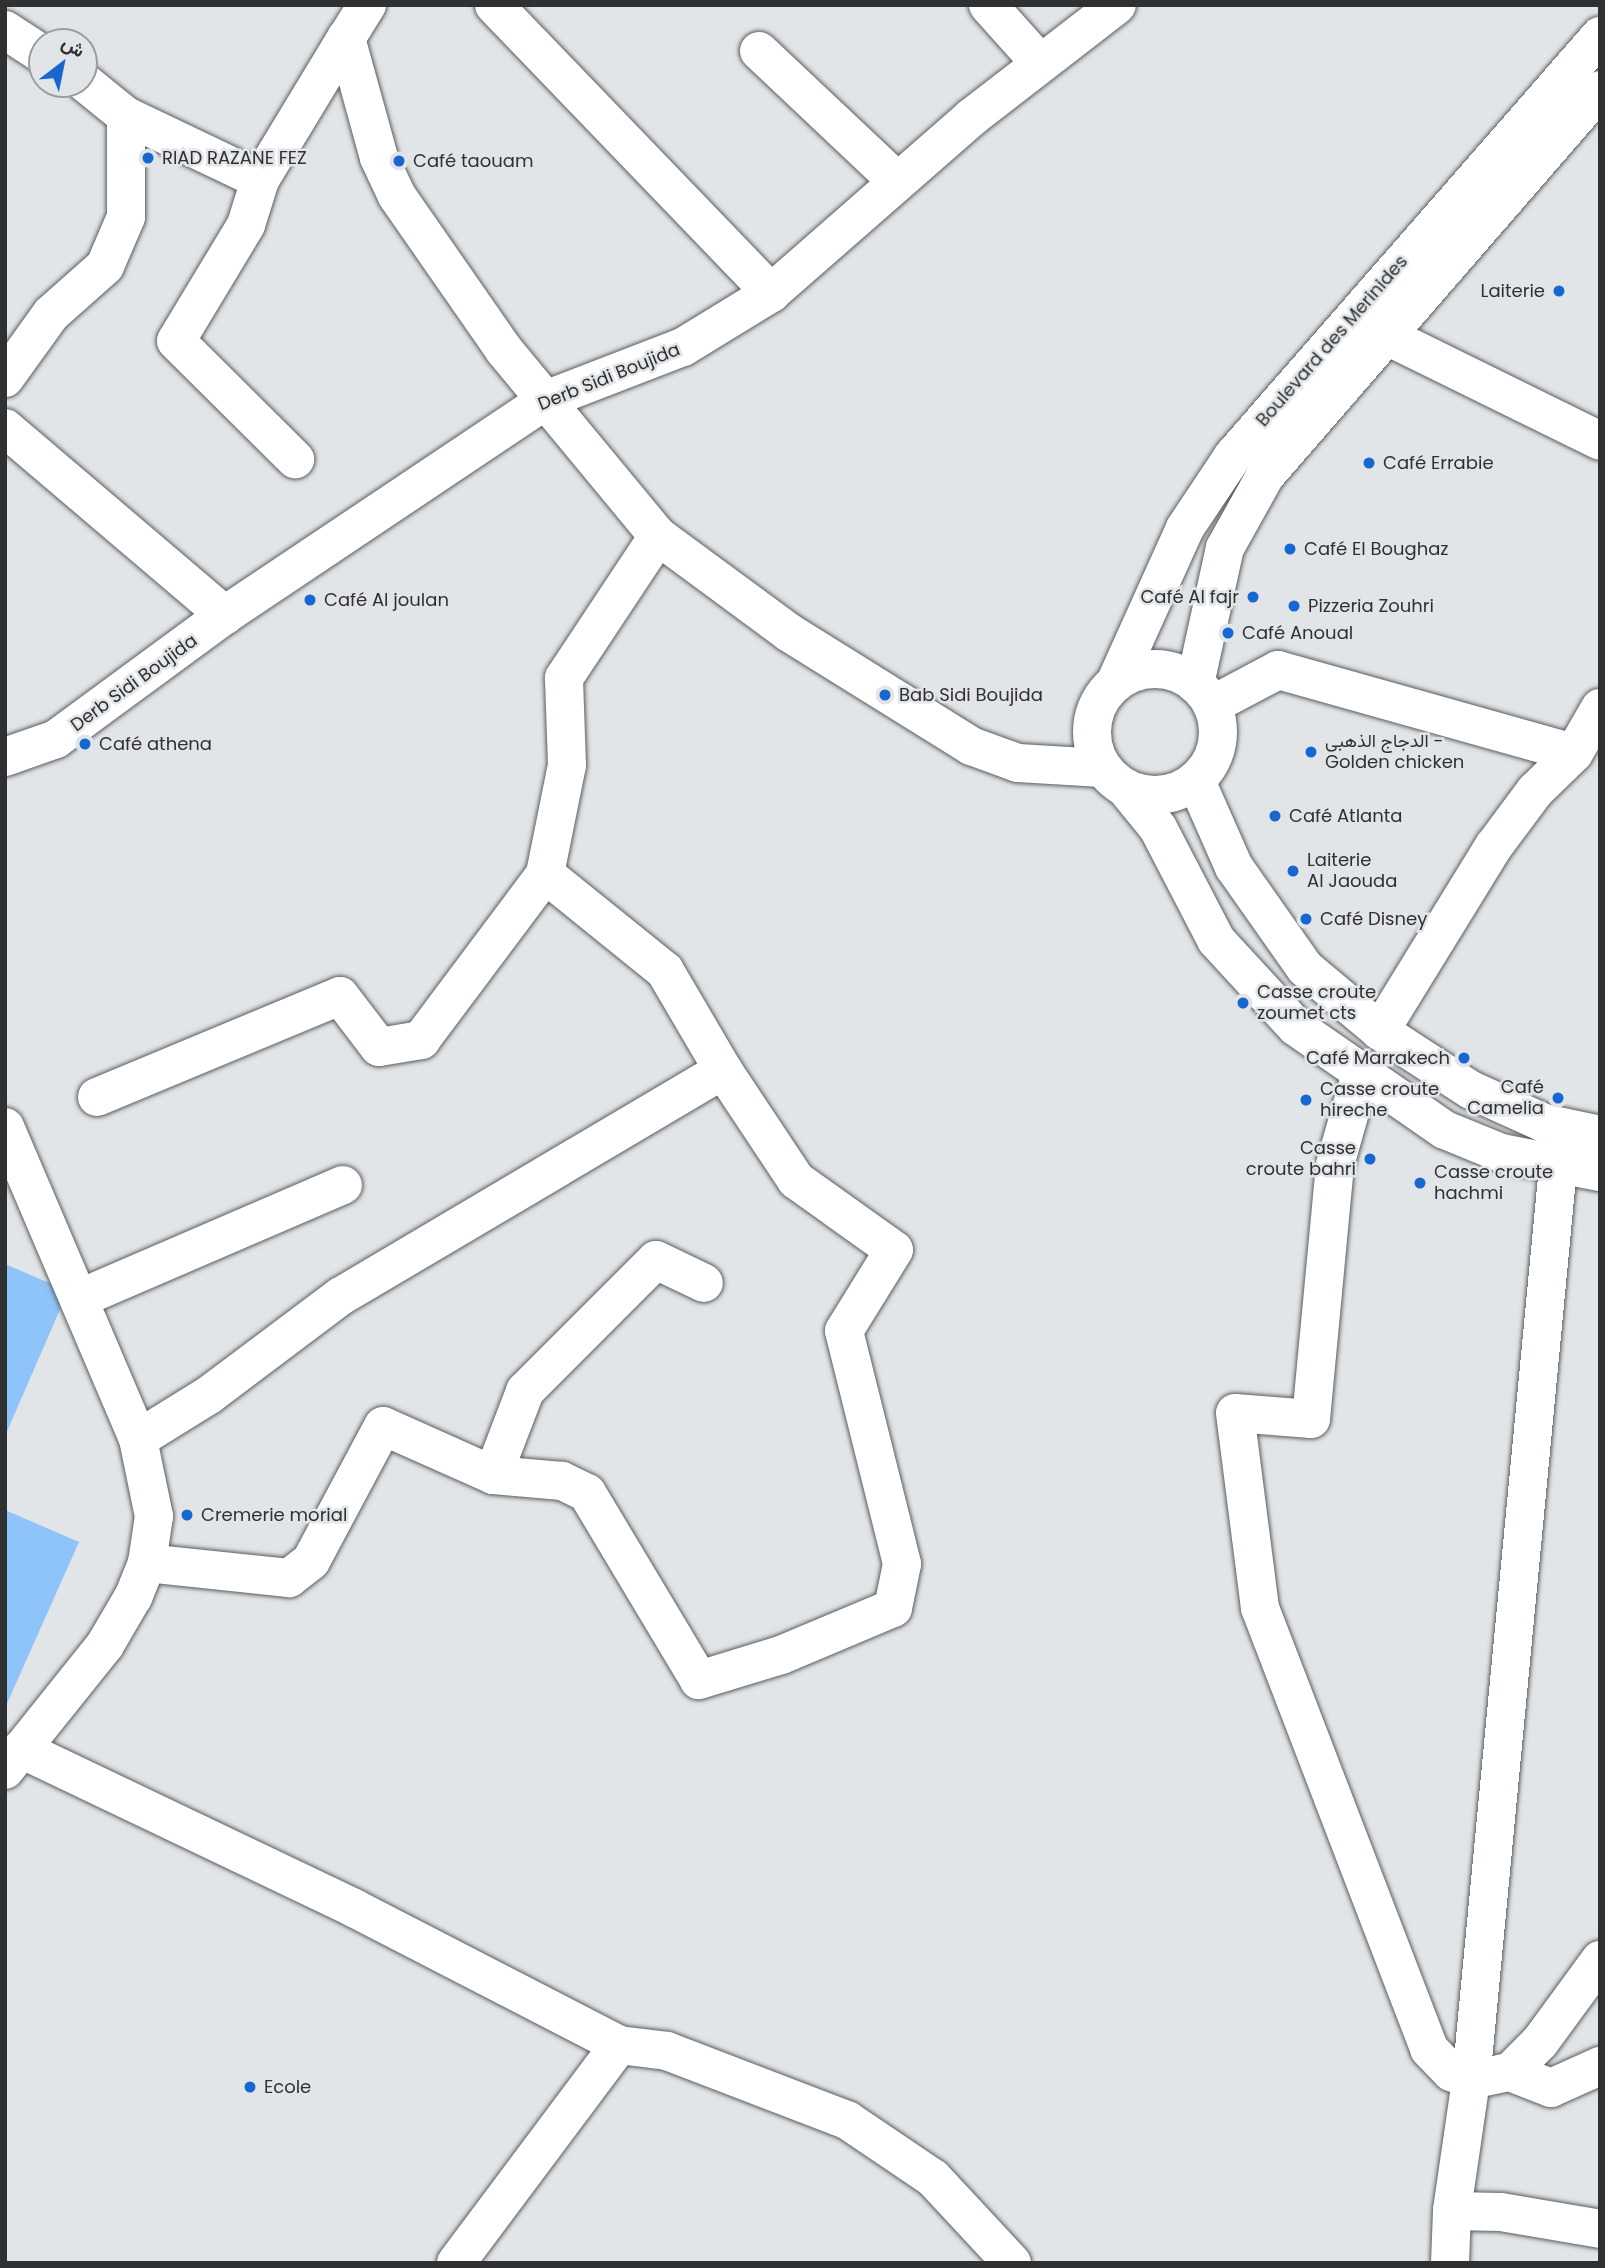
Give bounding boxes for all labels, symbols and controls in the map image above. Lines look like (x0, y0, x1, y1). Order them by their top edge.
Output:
north arrow (28, 28, 98, 98)
text: ش (56, 29, 90, 64)
place label: RIAD RAZANE FEZ (162, 147, 307, 169)
marker: RIAD RAZANE FEZ (140, 150, 156, 166)
place label: Café taouam (413, 150, 533, 172)
marker: Café taouam (391, 153, 407, 169)
street label: Boulevard des Merinides (1252, 251, 1412, 431)
place label: Laiterie (1481, 280, 1545, 302)
marker: Laiterie (1551, 283, 1567, 299)
street label: Derb Sidi Boujida (535, 339, 683, 415)
place label: Café Errabie (1383, 452, 1494, 474)
marker: Café Errabie (1361, 455, 1377, 471)
place label: Café El Boughaz (1304, 538, 1449, 560)
marker: Café El Boughaz (1282, 541, 1298, 557)
place label: Café Al fajr (1140, 586, 1239, 608)
place label: Café Al joulan (324, 589, 449, 611)
marker: Café Al fajr (1245, 589, 1261, 605)
marker: Café Al joulan (302, 592, 318, 608)
place label: Pizzeria Zouhri (1308, 595, 1434, 617)
marker: Pizzeria Zouhri (1286, 598, 1302, 614)
place label: Café Anoual (1242, 622, 1353, 644)
marker: Café Anoual (1220, 625, 1236, 641)
street label: Derb Sidi Boujida (66, 630, 202, 736)
place label: Bab Sidi Boujida (899, 684, 1043, 706)
marker: Bab Sidi Boujida (877, 687, 893, 703)
place label: الدجاج الذهبي - Golden chicken (1325, 731, 1464, 774)
place label: Café athena (99, 733, 212, 755)
marker: Café athena (77, 736, 93, 752)
marker: الدجاج الذهبي - Golden chicken (1303, 744, 1319, 760)
place label: Café Atlanta (1289, 805, 1402, 827)
marker: Café Atlanta (1267, 808, 1283, 824)
place label: Laiterie Al Jaouda (1307, 850, 1397, 892)
marker: Laiterie Al Jaouda (1285, 863, 1301, 879)
place label: Café Disney (1320, 908, 1427, 930)
marker: Café Disney (1298, 911, 1314, 927)
place label: Casse croute zoumet cts (1257, 982, 1376, 1024)
marker: Casse croute zoumet cts (1235, 995, 1251, 1011)
place label: Café Marrakech (1306, 1047, 1450, 1069)
marker: Café Marrakech (1456, 1050, 1472, 1066)
place label: Café Camelia (1467, 1077, 1544, 1120)
place label: Casse croute hireche (1320, 1079, 1439, 1122)
marker: Café Camelia (1550, 1090, 1566, 1106)
marker: Casse croute hireche (1298, 1092, 1314, 1108)
place label: Casse croute bahri (1246, 1138, 1356, 1180)
marker: Casse croute bahri (1362, 1151, 1378, 1167)
place label: Casse croute hachmi (1434, 1162, 1553, 1204)
marker: Casse croute hachmi (1412, 1175, 1428, 1191)
place label: Cremerie morial (201, 1504, 347, 1526)
marker: Cremerie morial (179, 1507, 195, 1523)
place label: Ecole (264, 2076, 311, 2098)
marker: Ecole (242, 2079, 258, 2095)

